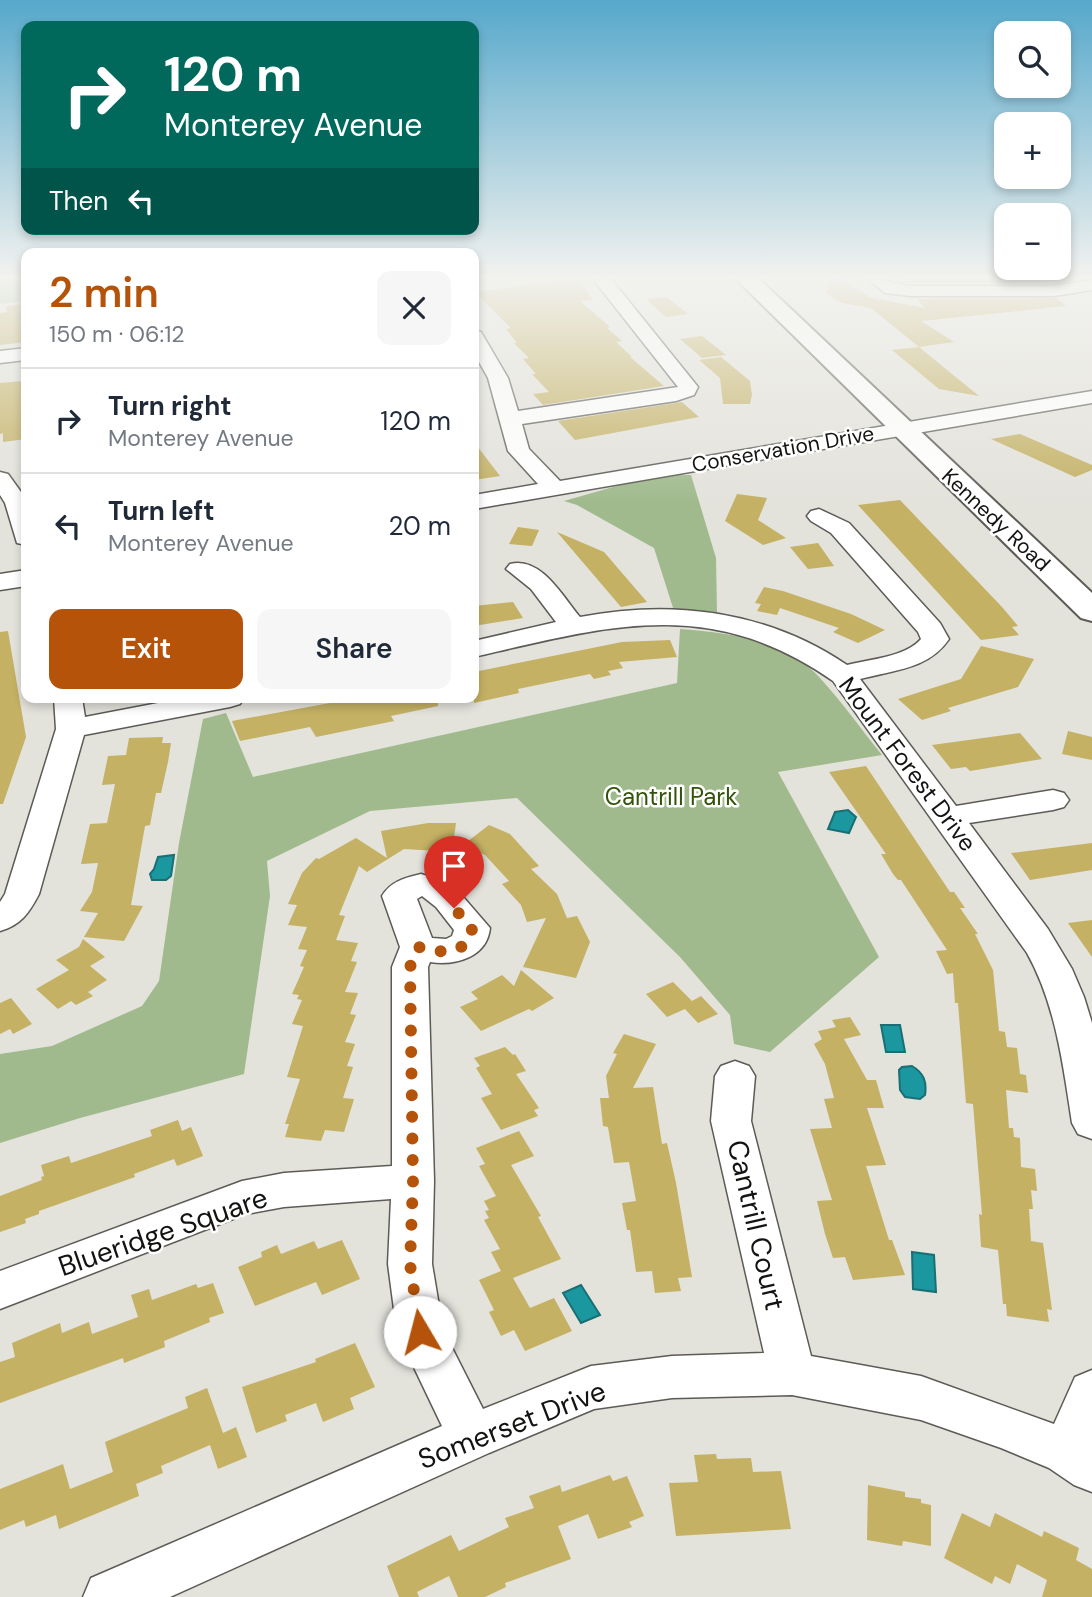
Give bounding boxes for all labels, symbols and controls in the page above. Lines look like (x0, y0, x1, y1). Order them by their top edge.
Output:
map controls (994, 21, 1071, 280)
button: search (994, 21, 1071, 98)
text: 120 m (164, 42, 302, 106)
icon: right (49, 49, 140, 140)
text: Monterey Avenue (164, 104, 422, 146)
button: + (994, 112, 1071, 189)
icon: left (122, 182, 160, 220)
text: Then (49, 184, 108, 218)
button: − (994, 203, 1071, 280)
text: 2 min (49, 265, 159, 320)
button: close (377, 271, 451, 345)
text: 150 m · 06:12 (49, 319, 185, 349)
text: Turn right (108, 389, 232, 423)
icon: right (49, 402, 87, 440)
text: 120 m (380, 404, 451, 438)
street label: Conservation Drive (690, 419, 876, 479)
text: Monterey Avenue (108, 423, 294, 453)
street label: Kennedy Road (936, 462, 1056, 578)
text: Turn left (108, 494, 215, 528)
icon: left (49, 507, 87, 545)
text: 20 m (388, 509, 451, 543)
text: Monterey Avenue (108, 528, 294, 558)
button: Exit (49, 609, 243, 689)
button: Share (257, 609, 451, 689)
street label: Mount Forest Drive (832, 671, 984, 857)
park label: Cantrill Park (605, 781, 737, 812)
pin (424, 836, 484, 908)
icon: arrive (435, 847, 473, 885)
street label: Cantrill Court (718, 1136, 794, 1314)
street label: Blueridge Square (53, 1179, 273, 1285)
position arrow (383, 1295, 457, 1369)
street label: Somerset Drive (413, 1372, 611, 1478)

